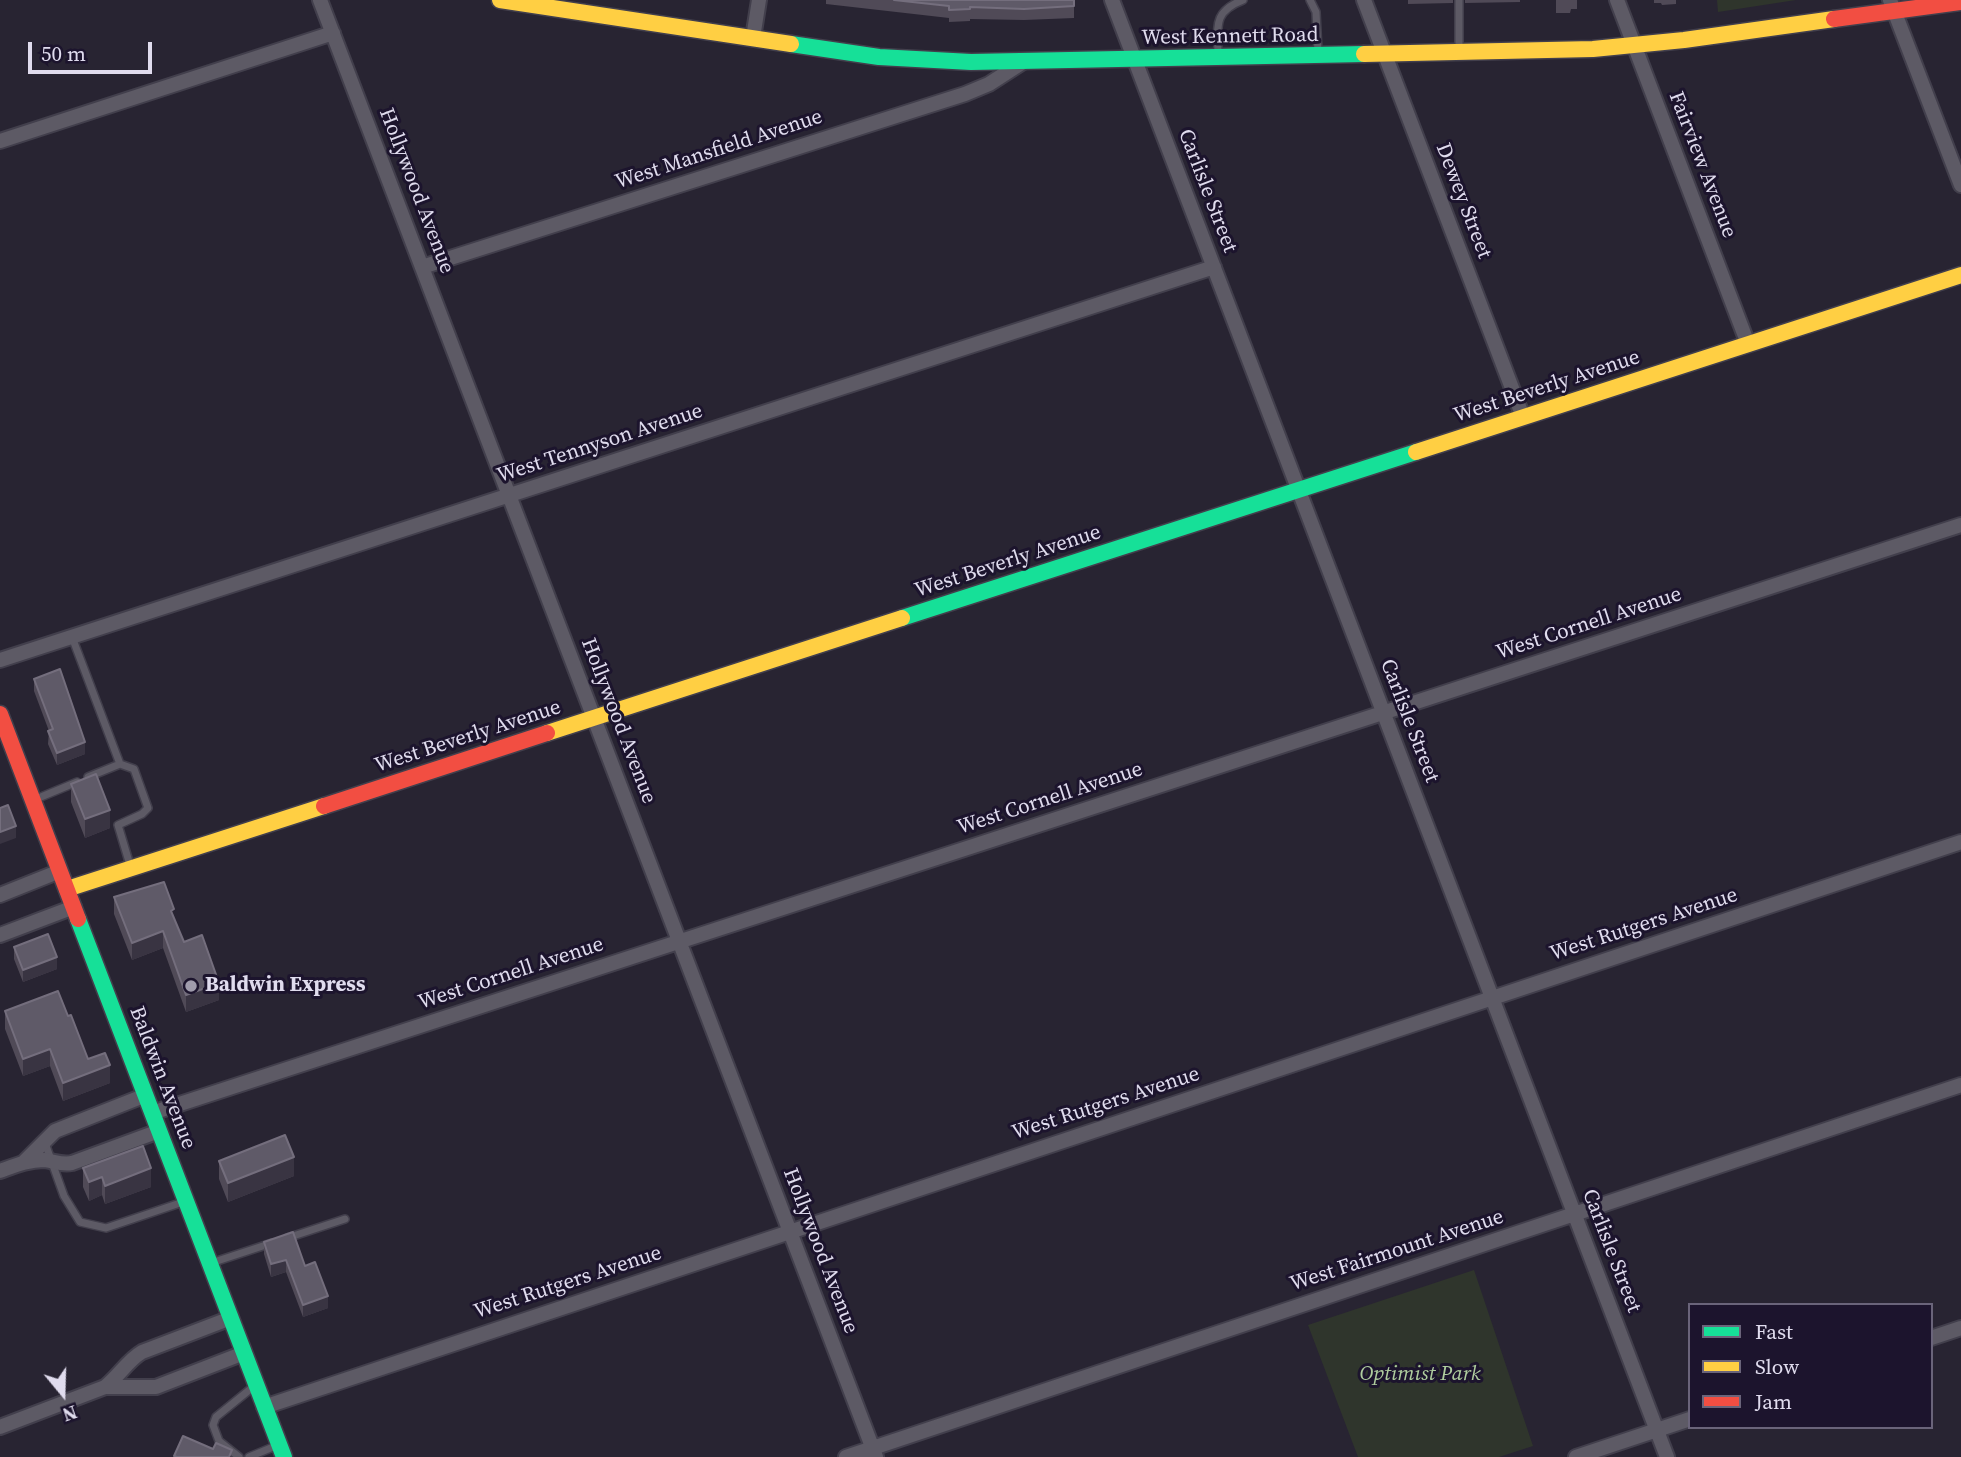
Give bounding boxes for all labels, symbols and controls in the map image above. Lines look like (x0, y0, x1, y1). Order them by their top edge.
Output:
street label: West Kennett Road (1141, 23, 1319, 51)
scale bar (32, 28, 156, 72)
text: 50 m (41, 39, 86, 68)
street label: Fairview Avenue (1663, 88, 1741, 242)
street label: Hollywood Avenue (373, 105, 459, 277)
street label: West Mansfield Avenue (612, 105, 826, 195)
street label: Carlisle Street (1172, 126, 1242, 256)
street label: Dewey Street (1429, 140, 1497, 262)
street label: West Beverly Avenue (1451, 345, 1643, 429)
street label: West Tennyson Avenue (494, 399, 706, 489)
street label: West Beverly Avenue (912, 520, 1104, 604)
street label: West Cornell Avenue (1493, 582, 1685, 666)
street label: Hollywood Avenue (575, 635, 661, 807)
street label: Carlisle Street (1374, 656, 1444, 786)
street label: West Beverly Avenue (372, 695, 564, 779)
street label: West Cornell Avenue (954, 757, 1146, 841)
street label: West Rutgers Avenue (1547, 883, 1741, 967)
street label: West Cornell Avenue (415, 932, 607, 1016)
place label: Baldwin Express (205, 973, 365, 999)
marker: Baldwin Express (183, 978, 199, 994)
street label: Baldwin Avenue (123, 1003, 201, 1153)
street label: West Rutgers Avenue (1009, 1062, 1203, 1146)
street label: Hollywood Avenue (777, 1165, 863, 1337)
street label: Carlisle Street (1576, 1186, 1646, 1316)
street label: West Fairmount Avenue (1287, 1205, 1507, 1297)
street label: West Rutgers Avenue (471, 1241, 665, 1325)
legend (1688, 1303, 1933, 1429)
text: Fast (1755, 1317, 1793, 1346)
text: Slow (1755, 1352, 1799, 1381)
north arrow (28, 1359, 98, 1429)
park label: Optimist Park (1359, 1362, 1481, 1388)
text: Jam (1755, 1387, 1792, 1416)
text: N (59, 1399, 81, 1428)

